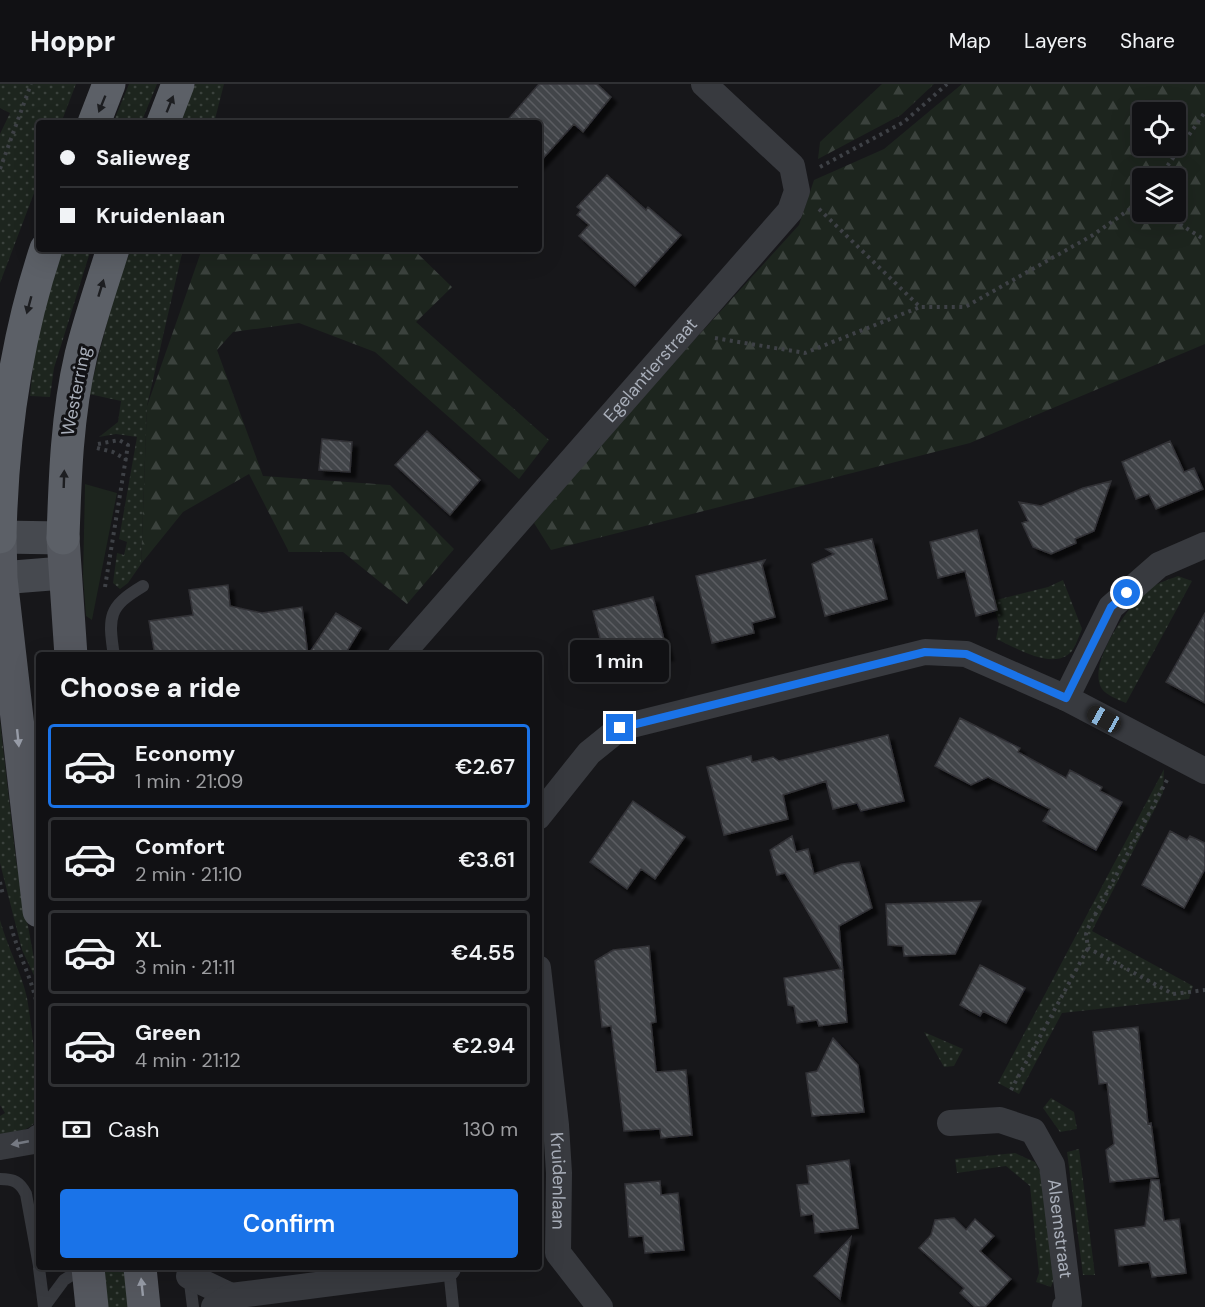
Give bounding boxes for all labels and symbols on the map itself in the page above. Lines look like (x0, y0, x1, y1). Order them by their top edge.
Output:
one-way arrow (166, 94, 176, 112)
one-way arrow (97, 95, 107, 113)
one-way arrow (97, 279, 106, 297)
one-way arrow (24, 296, 34, 314)
street label: Egelantierstraat (598, 313, 703, 428)
street label: Westerring (56, 344, 96, 438)
one-way arrow (60, 470, 69, 489)
route start (1113, 579, 1140, 606)
callout: 1 min (570, 641, 670, 683)
car (1084, 702, 1124, 736)
route end (606, 714, 633, 741)
one-way arrow (13, 729, 23, 748)
street label: Kruidenlaan (544, 1131, 571, 1230)
one-way arrow (10, 1139, 29, 1148)
street label: Alsemstraat (1042, 1178, 1078, 1280)
one-way arrow (137, 1278, 147, 1297)

